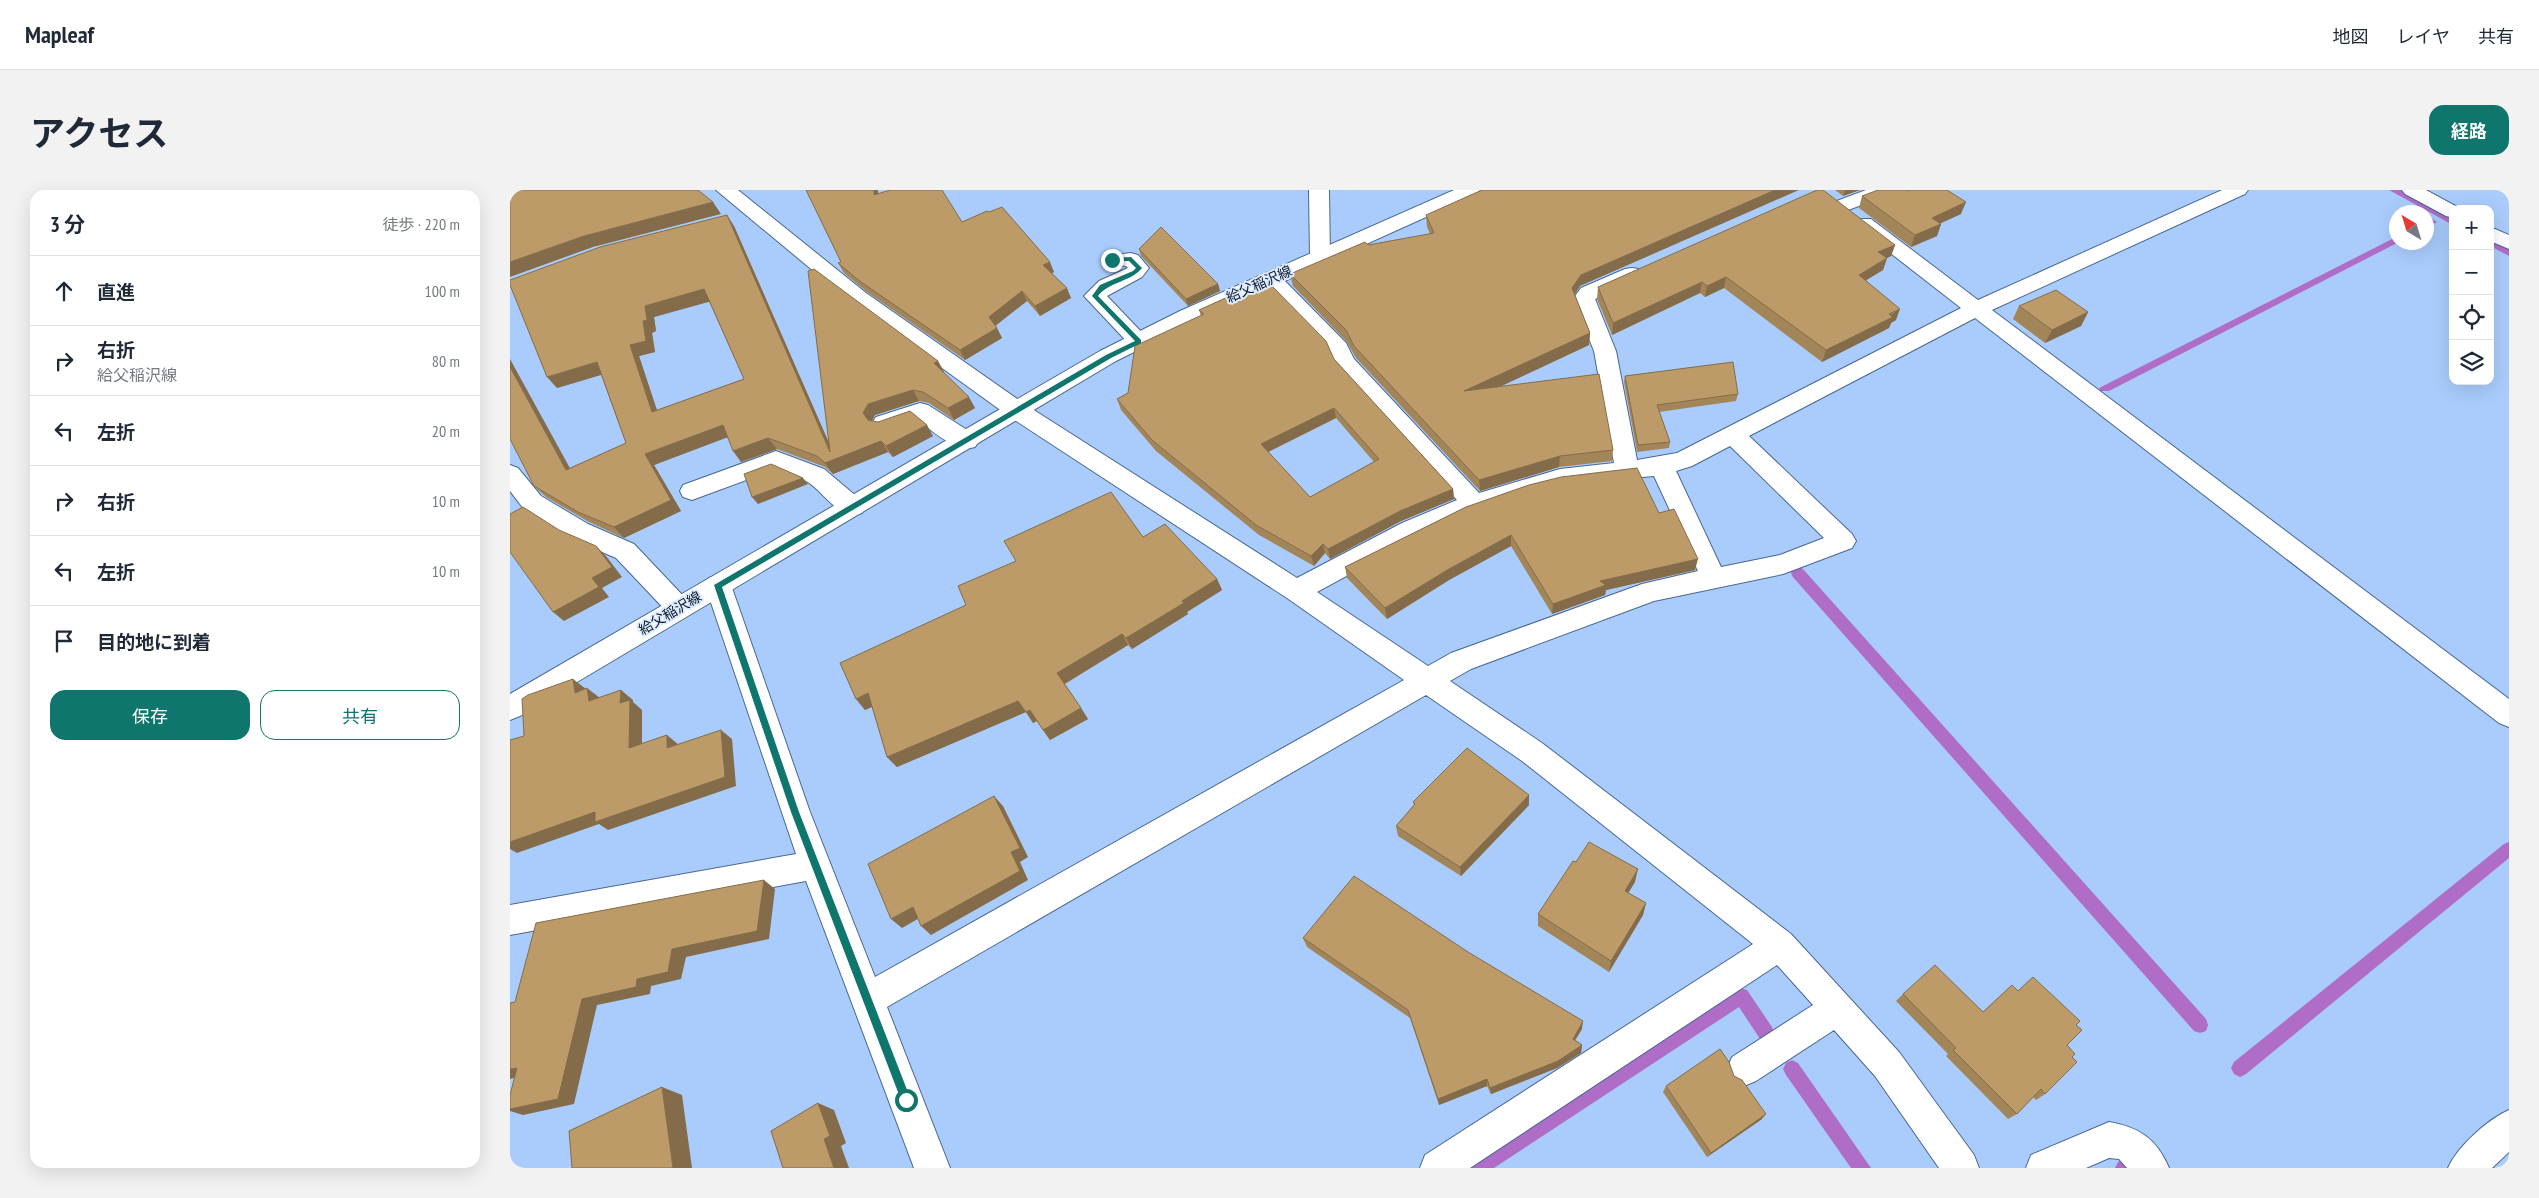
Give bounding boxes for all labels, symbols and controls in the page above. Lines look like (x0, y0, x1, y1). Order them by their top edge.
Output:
text: Mapleaf (25, 19, 94, 50)
text: 地図 (2333, 25, 2369, 48)
text: レイヤ (2397, 25, 2450, 48)
text: 共有 (2478, 25, 2514, 48)
button: 経路 (2429, 105, 2509, 155)
text: アクセス (30, 110, 168, 156)
north arrow (2389, 205, 2434, 250)
map controls (2449, 205, 2494, 385)
button: + (2449, 205, 2494, 250)
text: 3 分 (50, 211, 85, 238)
text: 徒歩 · 220 m (382, 214, 460, 234)
route end (1101, 249, 1124, 272)
button: − (2449, 250, 2494, 295)
street label: 給父稲沢線 (1223, 262, 1295, 306)
icon: ahead (50, 277, 78, 305)
text: 直進 (97, 280, 135, 304)
text: 100 m (425, 281, 460, 301)
button: locate (2449, 295, 2494, 340)
text: 右折 (97, 338, 135, 362)
button: layers (2449, 340, 2494, 385)
icon: right (50, 347, 78, 375)
text: 80 m (432, 351, 460, 371)
text: 給父稲沢線 (97, 365, 177, 385)
icon: left (50, 417, 78, 445)
text: 左折 (97, 420, 135, 444)
text: 20 m (432, 421, 460, 441)
icon: right (50, 487, 78, 515)
text: 右折 (97, 490, 135, 514)
text: 10 m (432, 491, 460, 511)
icon: left (50, 557, 78, 585)
text: 左折 (97, 560, 135, 584)
text: 10 m (432, 561, 460, 581)
street label: 給父稲沢線 (635, 587, 705, 639)
icon: arrive (50, 627, 78, 655)
text: 目的地に到着 (97, 630, 211, 654)
button: 保存 (50, 690, 250, 740)
button: 共有 (260, 690, 460, 740)
route start (895, 1089, 918, 1112)

